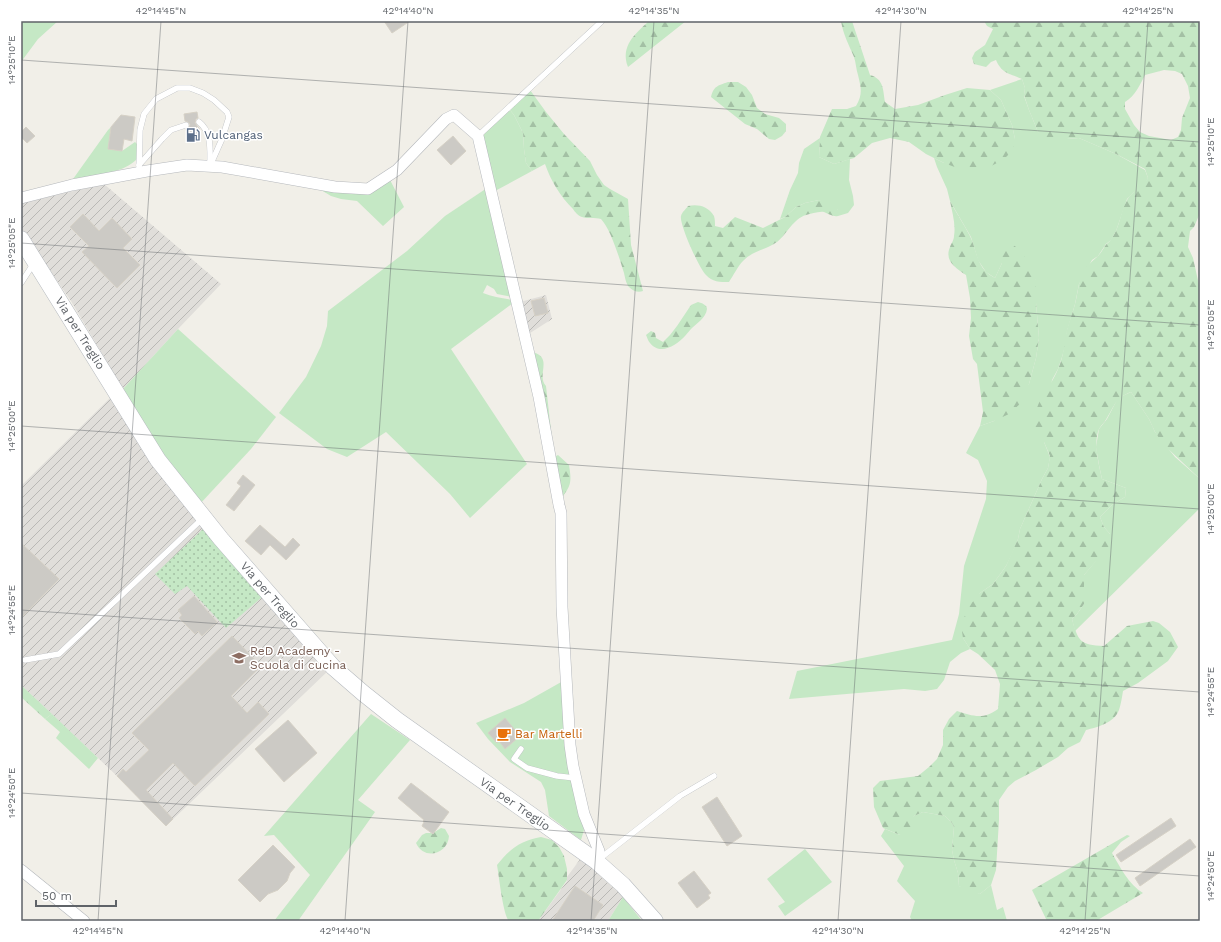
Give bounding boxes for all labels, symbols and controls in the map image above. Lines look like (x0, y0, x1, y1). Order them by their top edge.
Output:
text: 42°14'45"N (136, 5, 186, 16)
text: 42°14'40"N (382, 5, 434, 16)
text: 42°14'35"N (628, 5, 680, 16)
text: 42°14'30"N (875, 5, 927, 16)
text: 42°14'25"N (1122, 5, 1174, 16)
text: 14°25'10"E (6, 35, 17, 85)
text: 14°25'10"E (1205, 117, 1216, 167)
fuel station icon: Vulcangas (185, 127, 201, 143)
place label: Vulcangas (204, 128, 263, 142)
text: 14°25'05"E (6, 217, 17, 269)
street label: Via per Treglio (52, 294, 108, 372)
text: 14°25'05"E (1205, 299, 1216, 351)
text: 14°25'00"E (6, 400, 17, 452)
text: 14°25'00"E (1205, 483, 1216, 535)
street label: Via per Treglio (238, 559, 302, 631)
text: 14°24'55"E (6, 585, 17, 635)
place label: ReD Academy - Scuola di cucina (250, 644, 347, 672)
school or university icon: ReD Academy - Scuola di cucina (231, 650, 247, 666)
text: 14°24'55"E (1205, 667, 1216, 717)
cafe icon: Bar Martelli (496, 726, 512, 742)
place label: Bar Martelli (515, 727, 582, 741)
text: 14°24'50"E (6, 768, 17, 818)
street label: Via per Treglio (477, 774, 553, 834)
text: 14°24'50"E (1205, 851, 1216, 901)
scale bar (36, 882, 116, 908)
text: 50 m (42, 889, 72, 903)
text: 42°14'45"N (73, 925, 123, 936)
text: 42°14'40"N (319, 925, 371, 936)
text: 42°14'35"N (566, 925, 618, 936)
text: 42°14'30"N (812, 925, 864, 936)
text: 42°14'25"N (1059, 925, 1111, 936)

